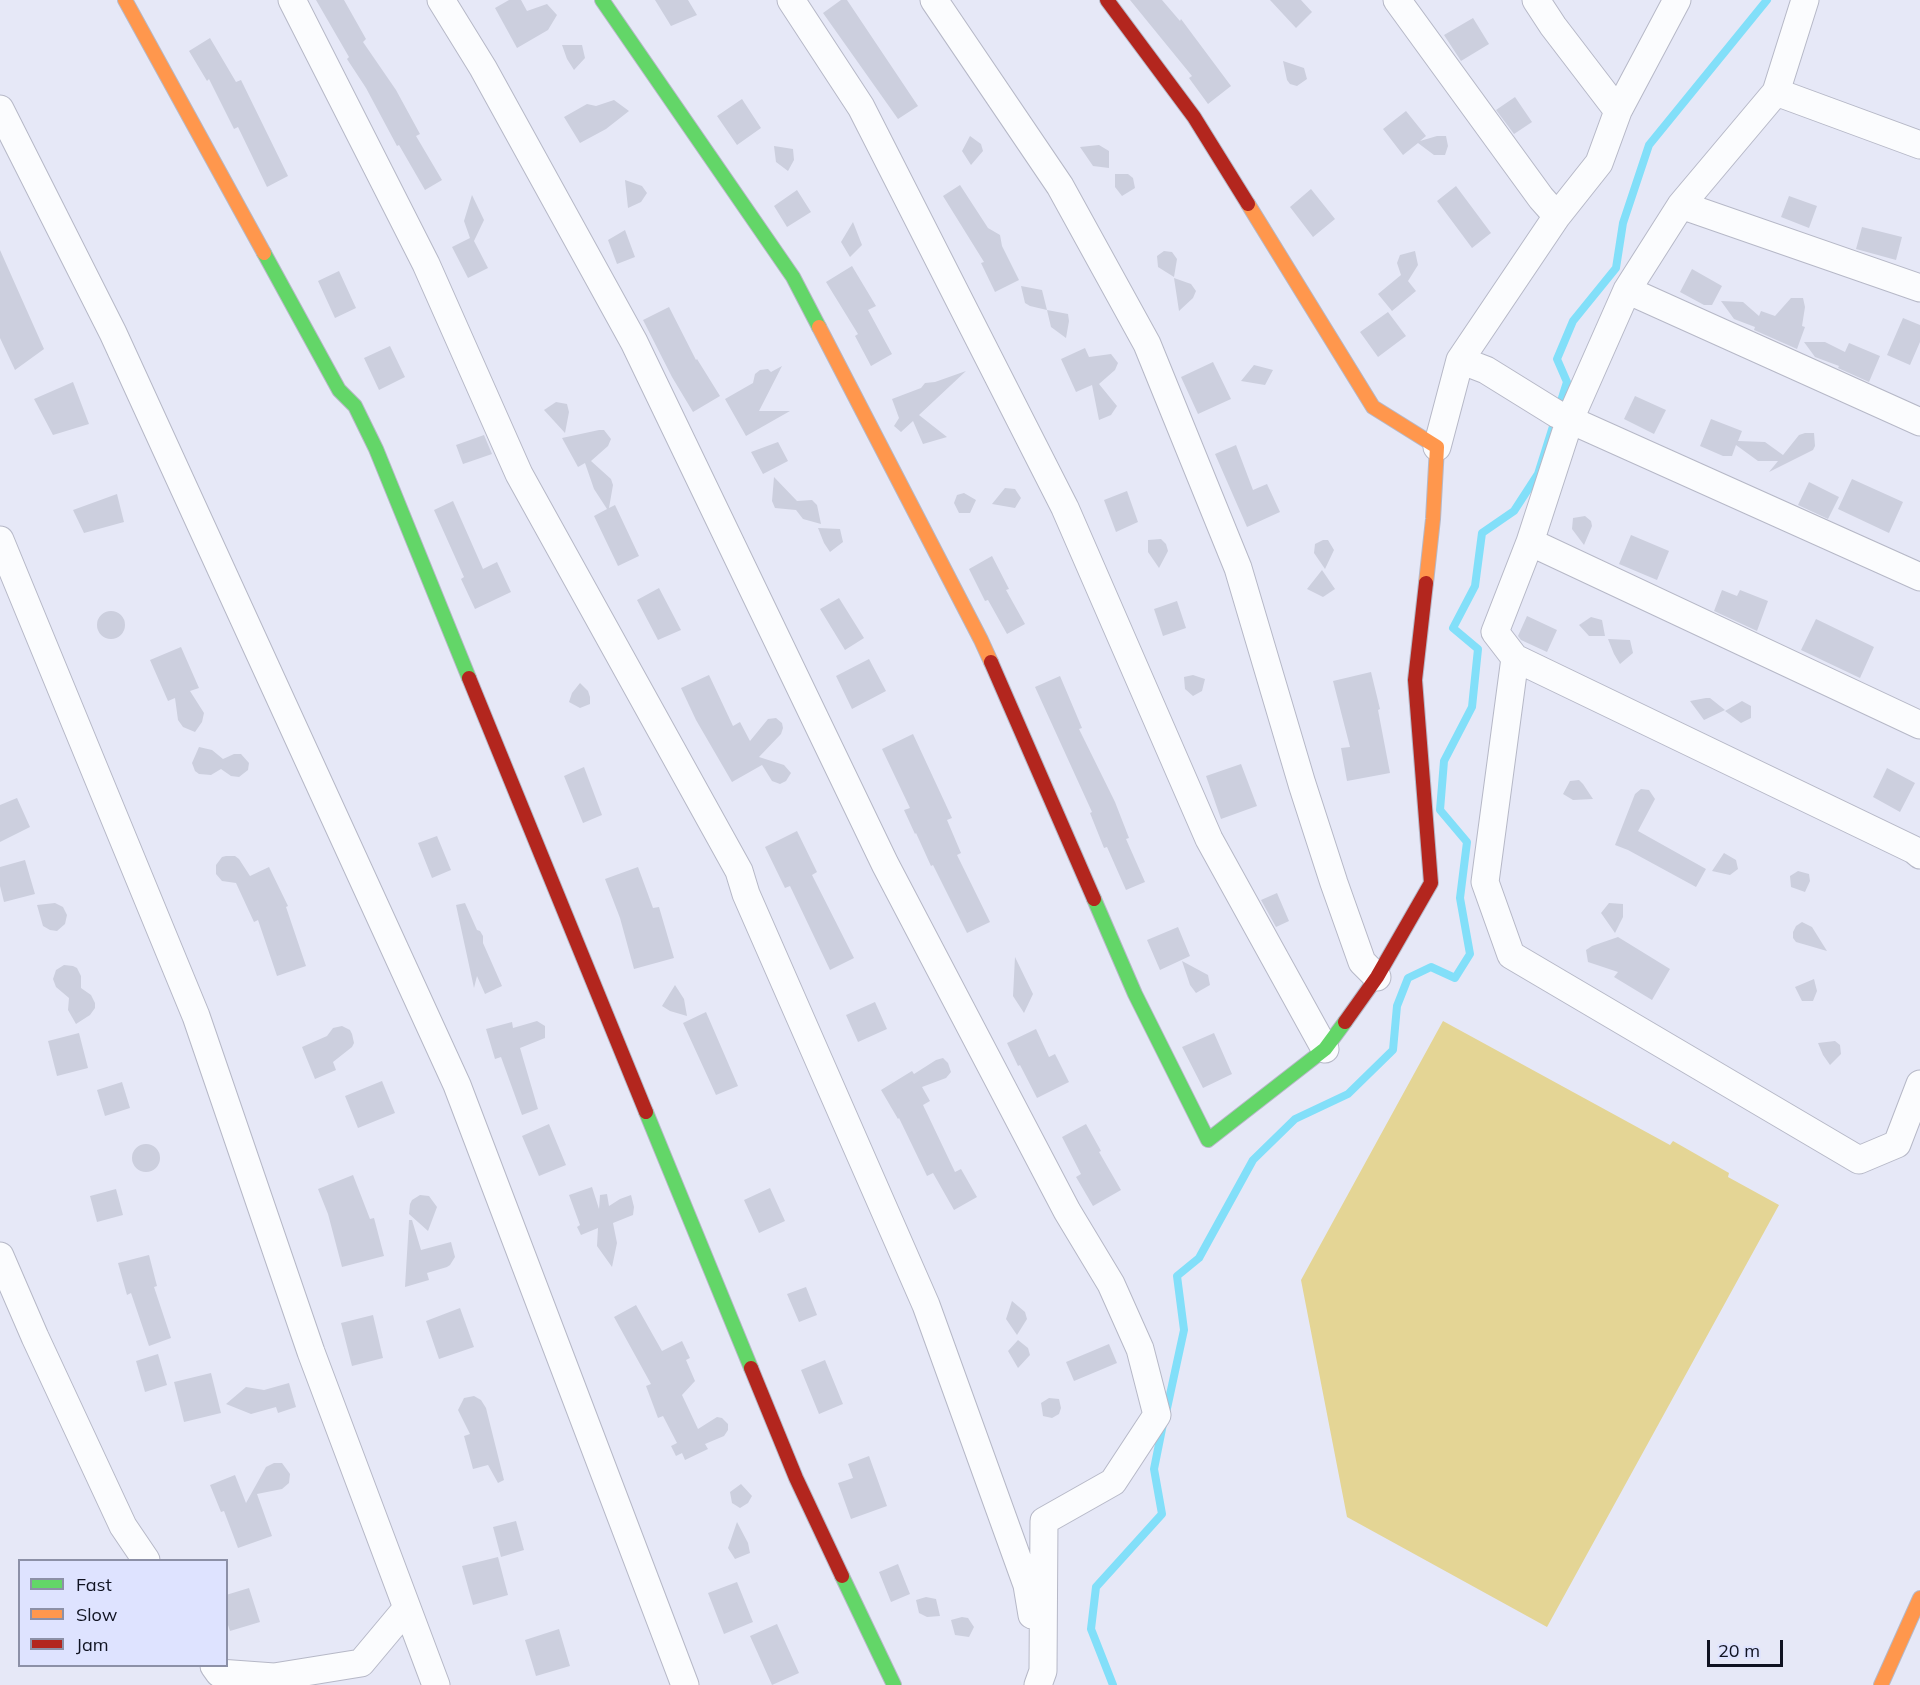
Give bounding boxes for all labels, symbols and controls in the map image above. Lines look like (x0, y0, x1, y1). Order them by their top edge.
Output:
legend (18, 1559, 228, 1667)
text: Fast (76, 1573, 112, 1596)
text: Slow (76, 1603, 117, 1626)
scale bar (1710, 1628, 1786, 1666)
text: Jam (76, 1633, 109, 1656)
text: 20 m (1718, 1639, 1760, 1662)

